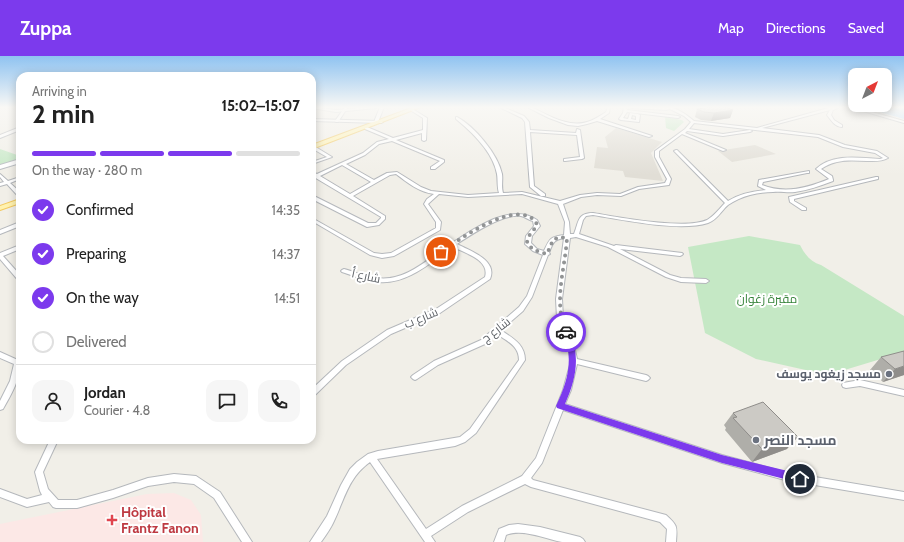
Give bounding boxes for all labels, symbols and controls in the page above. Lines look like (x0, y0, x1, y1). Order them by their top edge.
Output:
text: Zuppa (20, 17, 72, 40)
text: Map (718, 19, 744, 37)
text: Directions (766, 19, 826, 37)
text: Saved (848, 19, 884, 37)
north arrow (848, 68, 892, 112)
map controls (848, 68, 892, 112)
text: Arriving in (32, 83, 87, 99)
text: 15:02–15:07 (221, 97, 300, 115)
text: 2 min (32, 98, 95, 130)
text: On the way · 280 m (32, 162, 142, 178)
icon: check (32, 199, 54, 221)
text: Confirmed (66, 201, 134, 219)
text: 14:35 (271, 202, 300, 218)
pin (424, 235, 458, 269)
icon: bag (430, 241, 452, 263)
icon: check (32, 243, 54, 265)
text: Preparing (66, 245, 126, 263)
text: 14:37 (272, 246, 300, 262)
street label: شارع أ (350, 265, 382, 287)
icon: check (32, 287, 54, 309)
text: On the way (66, 289, 139, 307)
text: 14:51 (274, 290, 300, 306)
park label: مقبرة زغوان (737, 291, 797, 306)
street label: شارع ب (402, 304, 440, 332)
courier (546, 312, 586, 352)
street label: شارع ج (478, 314, 514, 346)
icon: car (555, 321, 577, 343)
text: Delivered (66, 333, 127, 351)
place label: مسجد زيغود يوسف (776, 366, 881, 382)
marker: مسجد زيغود يوسف (884, 369, 894, 379)
button: person (32, 380, 74, 422)
button: chat (206, 380, 248, 422)
button: phone (258, 380, 300, 422)
text: Jordan (84, 384, 126, 402)
text: Courier · 4.8 (84, 402, 150, 418)
place label: مسجد النصر (763, 431, 836, 449)
marker: مسجد النصر (751, 435, 761, 445)
pin (783, 462, 817, 496)
icon: home (789, 468, 811, 490)
place label: Hôpital Frantz Fanon (121, 503, 199, 537)
marker: Hôpital Frantz Fanon (106, 514, 118, 526)

